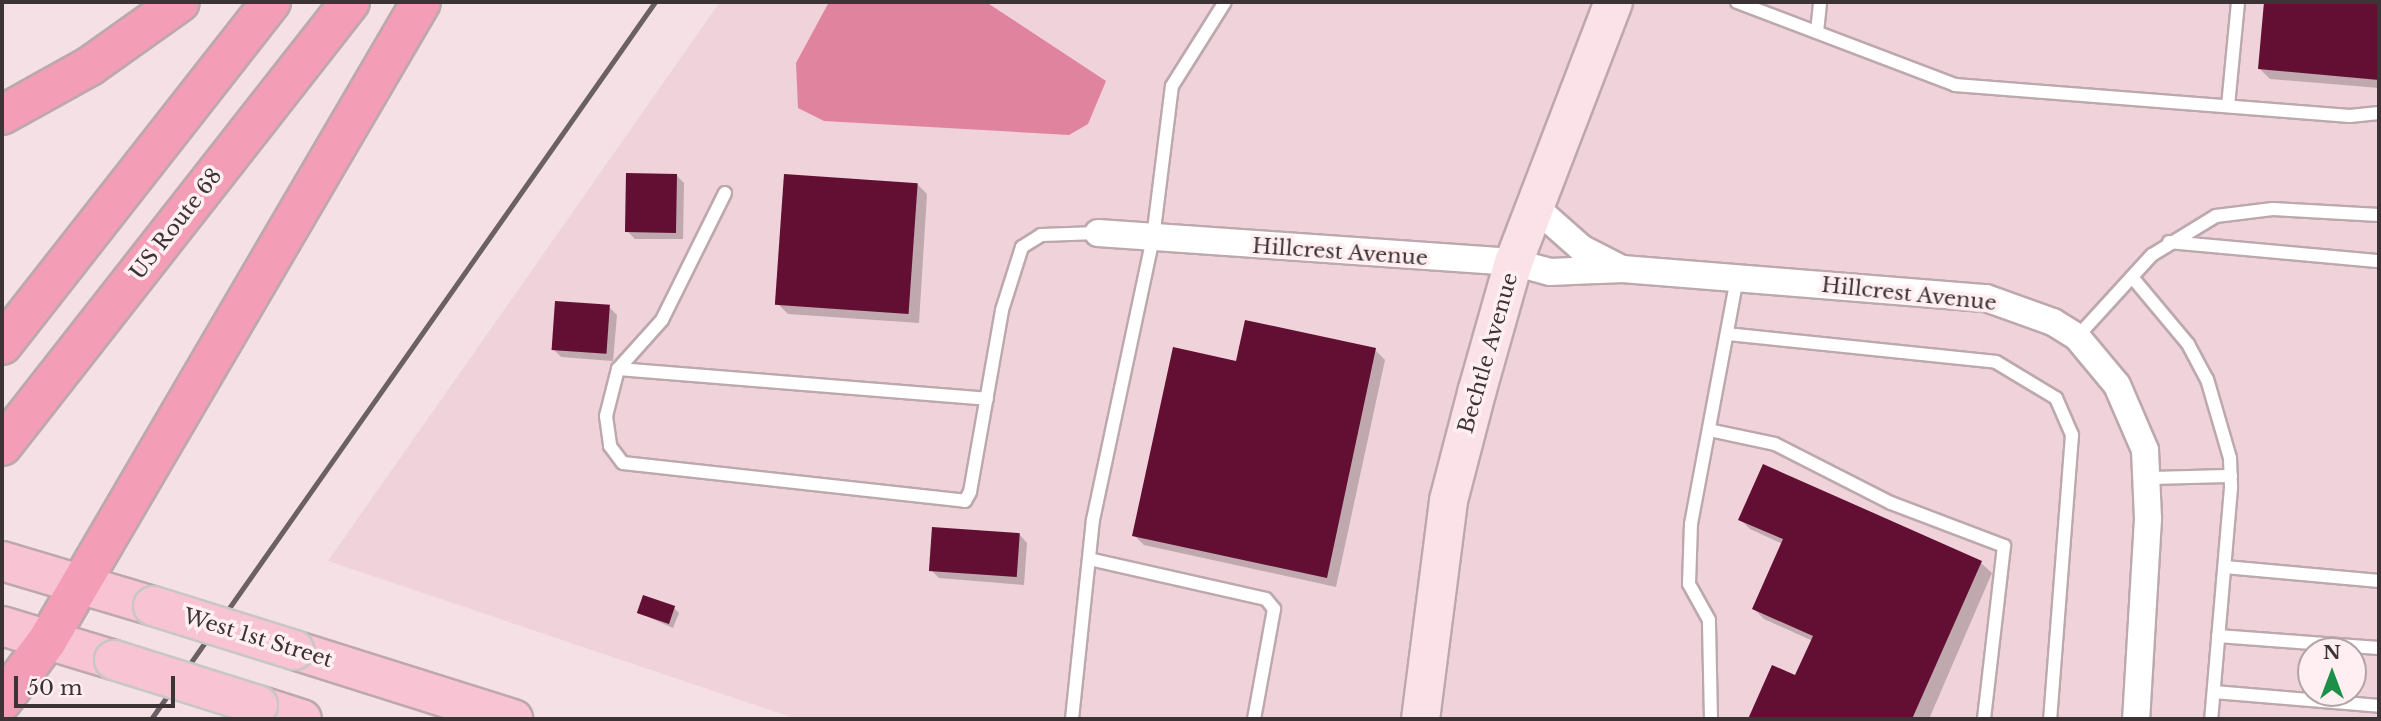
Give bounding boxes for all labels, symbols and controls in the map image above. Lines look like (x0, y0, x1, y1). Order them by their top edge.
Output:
street label: US Route 68 (125, 163, 227, 285)
street label: Hillcrest Avenue (1251, 233, 1429, 271)
street label: Bechtle Avenue (1453, 269, 1523, 437)
street label: Hillcrest Avenue (1820, 272, 1998, 316)
street label: West 1st Street (180, 603, 336, 673)
north arrow (2297, 637, 2367, 707)
text: N (2323, 641, 2341, 664)
scale bar (18, 662, 178, 706)
text: 50 m (27, 675, 82, 701)

